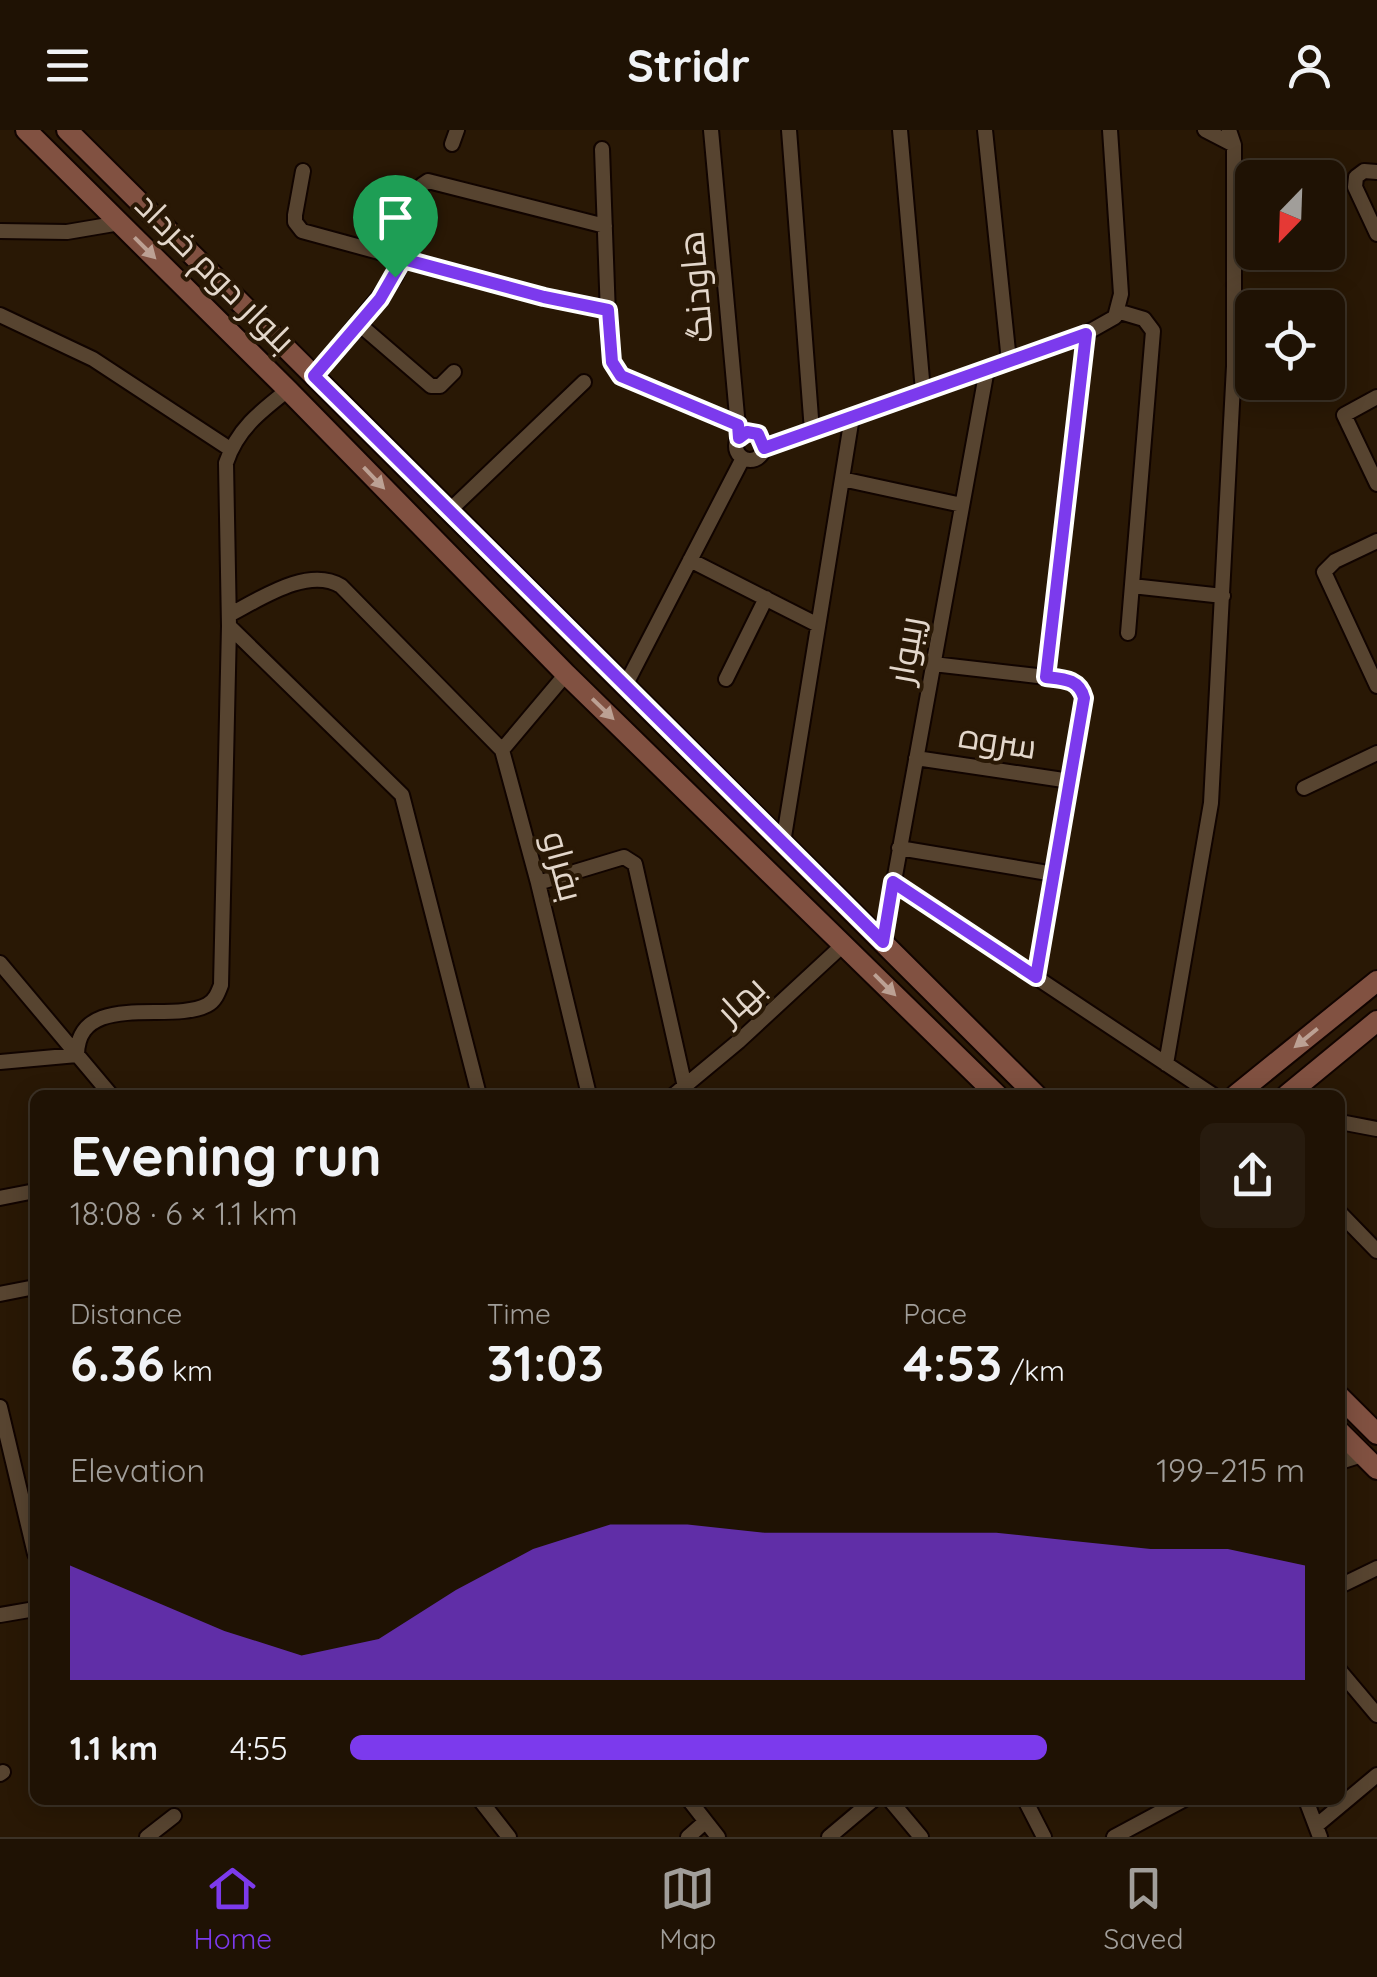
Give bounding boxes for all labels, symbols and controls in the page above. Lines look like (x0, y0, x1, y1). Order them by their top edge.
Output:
text: Stridr (627, 37, 750, 93)
icon: menu (40, 38, 95, 93)
icon: person (1282, 38, 1337, 93)
north arrow (1235, 160, 1345, 270)
map controls (1235, 160, 1345, 400)
pin (353, 175, 438, 278)
street label: بلوار دوم خرداد (124, 183, 305, 364)
icon: arrive (368, 190, 423, 245)
street label: هاودنگ (668, 229, 722, 345)
one-way arrow (133, 236, 157, 260)
button: locate (1235, 290, 1345, 400)
one-way arrow (362, 466, 386, 490)
street label: ریبوار (877, 613, 933, 689)
one-way arrow (590, 697, 614, 721)
street label: سروه (956, 712, 1040, 768)
street label: بفراو (534, 826, 594, 906)
street label: بهار (705, 965, 774, 1034)
one-way arrow (873, 973, 897, 996)
one-way arrow (1294, 1027, 1319, 1048)
text: Evening run (70, 1121, 382, 1190)
button: share (1200, 1123, 1305, 1228)
text: 18:08 · 6 × 1.1 km (70, 1193, 298, 1233)
text: Distance (70, 1296, 182, 1331)
text: Time (487, 1296, 551, 1331)
text: Pace (903, 1296, 967, 1331)
text: 6.36 (70, 1331, 165, 1394)
text: 31:03 (487, 1331, 604, 1394)
text: 4:53 (903, 1331, 1002, 1394)
text: km (165, 1353, 213, 1388)
text: /km (1002, 1353, 1065, 1388)
text: Elevation (70, 1450, 205, 1490)
text: 199–215 m (1156, 1450, 1305, 1490)
text: 1.1 km (70, 1728, 158, 1768)
text: 4:55 (230, 1728, 288, 1768)
tab: Home (194, 1861, 272, 1956)
tab: Map (659, 1861, 716, 1956)
tab: Saved (1104, 1861, 1183, 1956)

